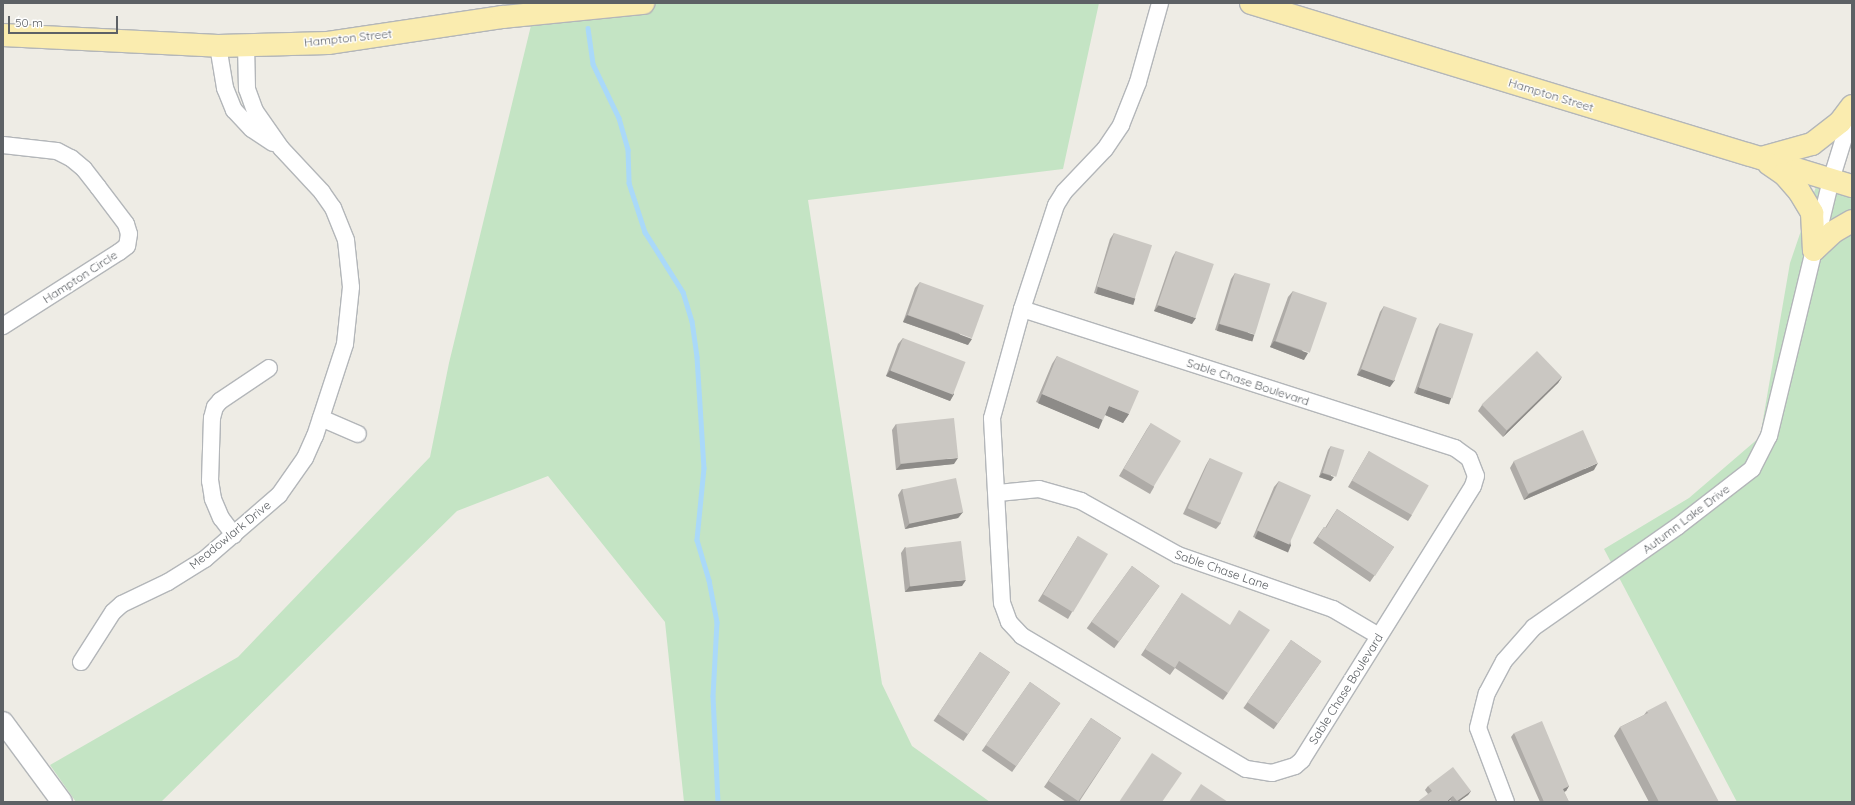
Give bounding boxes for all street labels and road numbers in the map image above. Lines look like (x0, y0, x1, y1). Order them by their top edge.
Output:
street label: Hampton Street (303, 26, 393, 50)
street label: Hampton Street (1507, 75, 1595, 115)
street label: Hampton Circle (40, 248, 120, 306)
street label: Sable Chase Boulevard (1185, 355, 1311, 409)
street label: Autumn Lake Drive (1640, 482, 1732, 556)
street label: Meadowlark Drive (186, 498, 274, 572)
street label: Sable Chase Lane (1173, 547, 1271, 593)
street label: Sable Chase Boulevard (1306, 631, 1386, 747)

